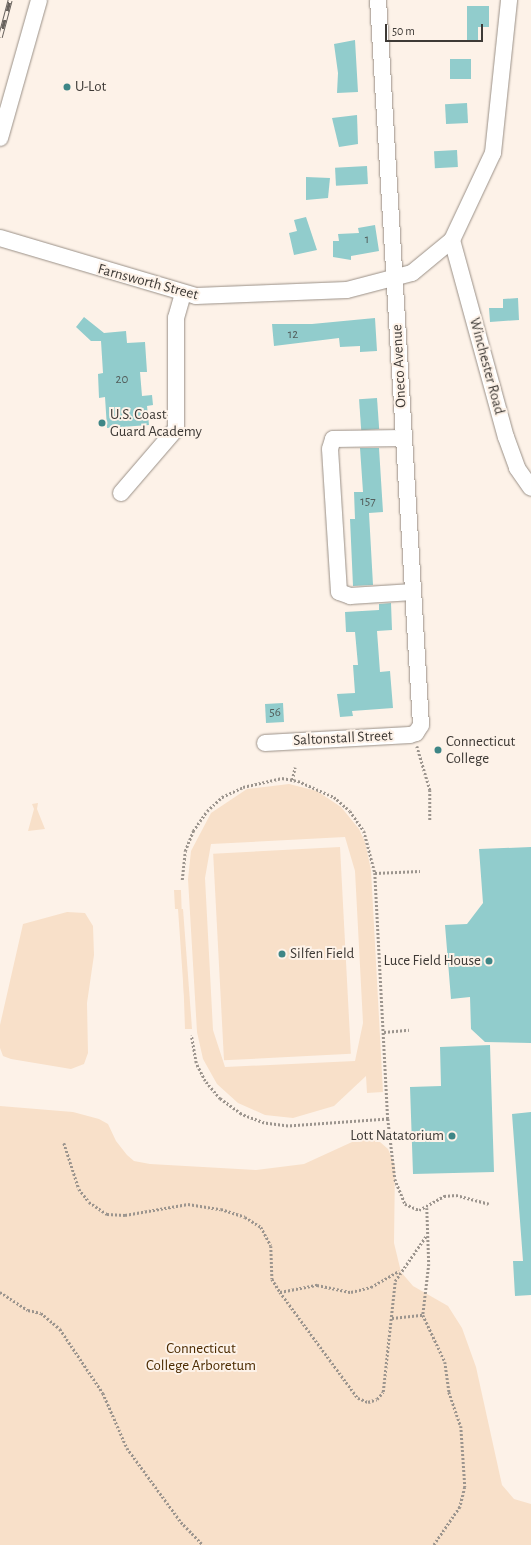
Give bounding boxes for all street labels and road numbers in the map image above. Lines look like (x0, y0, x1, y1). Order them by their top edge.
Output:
street label: Farnsworth Street (96, 260, 200, 304)
street label: Winchester Road (465, 316, 509, 416)
street label: Oneco Avenue (388, 324, 410, 408)
street label: Saltonstall Street (293, 726, 393, 750)

